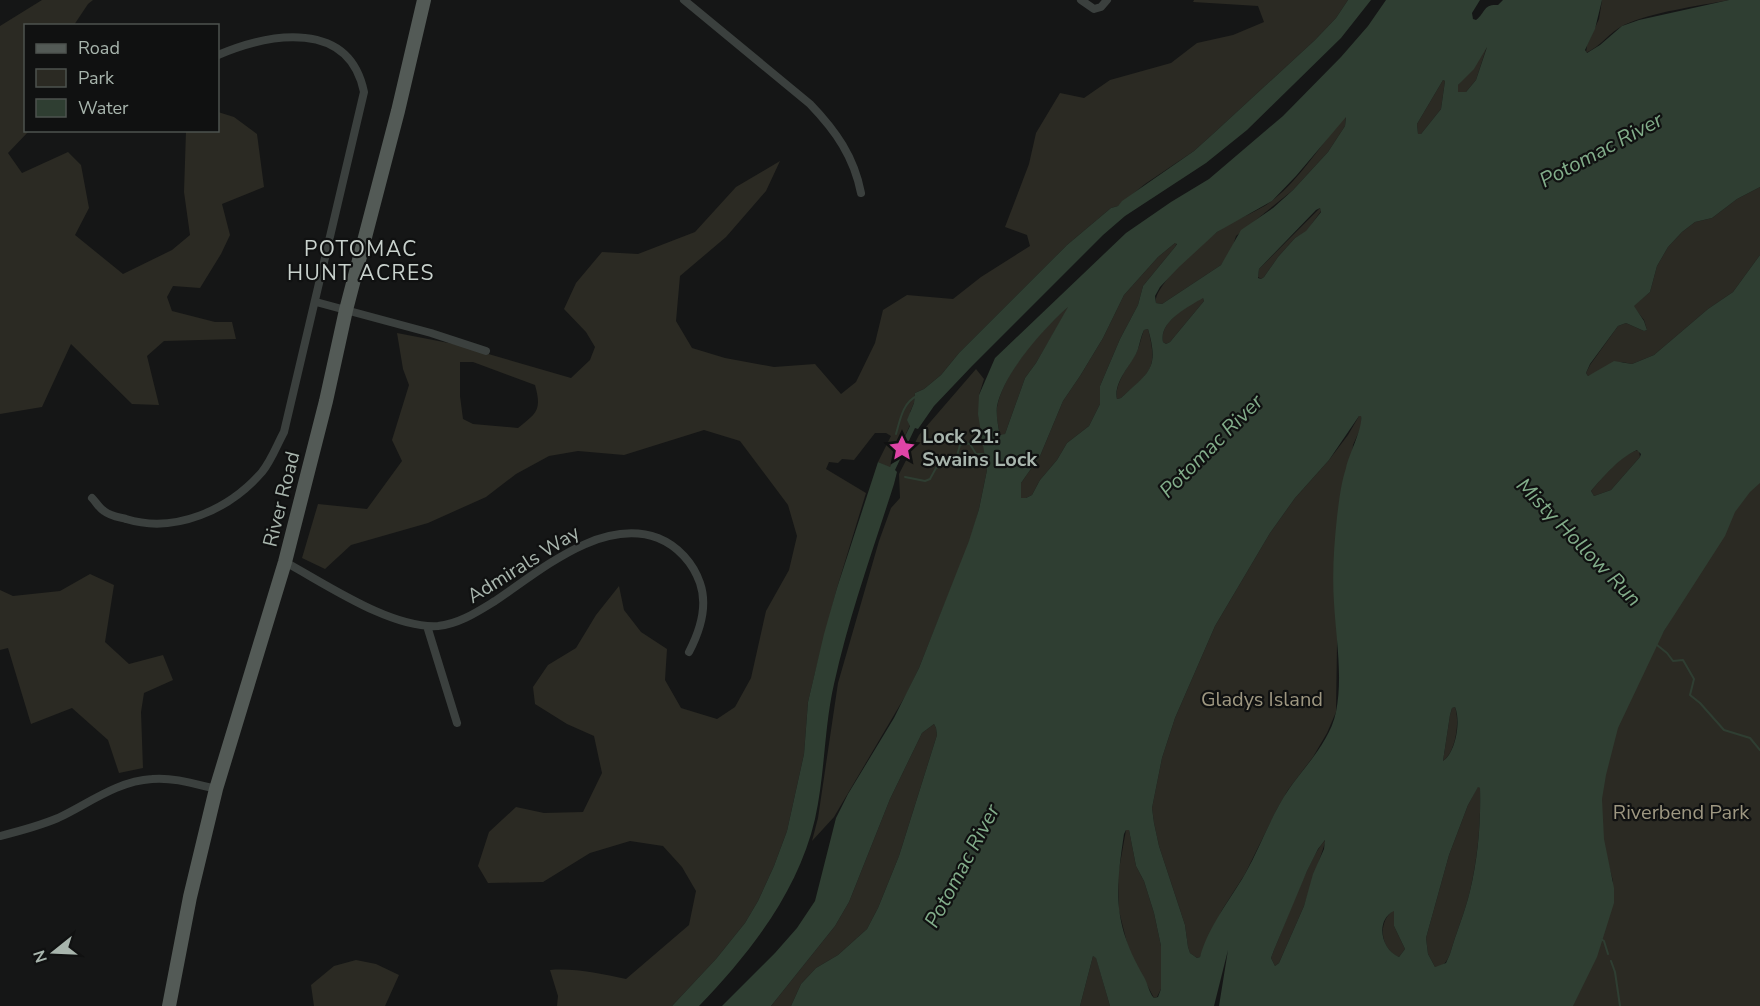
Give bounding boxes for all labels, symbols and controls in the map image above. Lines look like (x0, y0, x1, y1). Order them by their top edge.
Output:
legend (24, 24, 219, 132)
text: Road (78, 36, 120, 60)
text: Park (78, 66, 115, 90)
text: Water (78, 96, 129, 120)
water label: Potomac River (1534, 106, 1668, 194)
district label: POTOMAC HUNT ACRES (287, 235, 435, 287)
water label: Potomac River (1153, 388, 1269, 504)
place label: Lock 21: Swains Lock (922, 423, 1038, 473)
place icon: Lock 21: Swains Lock (887, 433, 917, 463)
street label: River Road (257, 448, 306, 550)
water label: Misty Hollow Run (1510, 472, 1648, 612)
street label: Admirals Way (462, 519, 585, 610)
park label: Gladys Island (1201, 686, 1323, 713)
water label: Potomac River (918, 799, 1006, 933)
park label: Riverbend Park (1613, 799, 1750, 826)
north arrow (24, 922, 84, 982)
text: N (28, 947, 53, 965)

